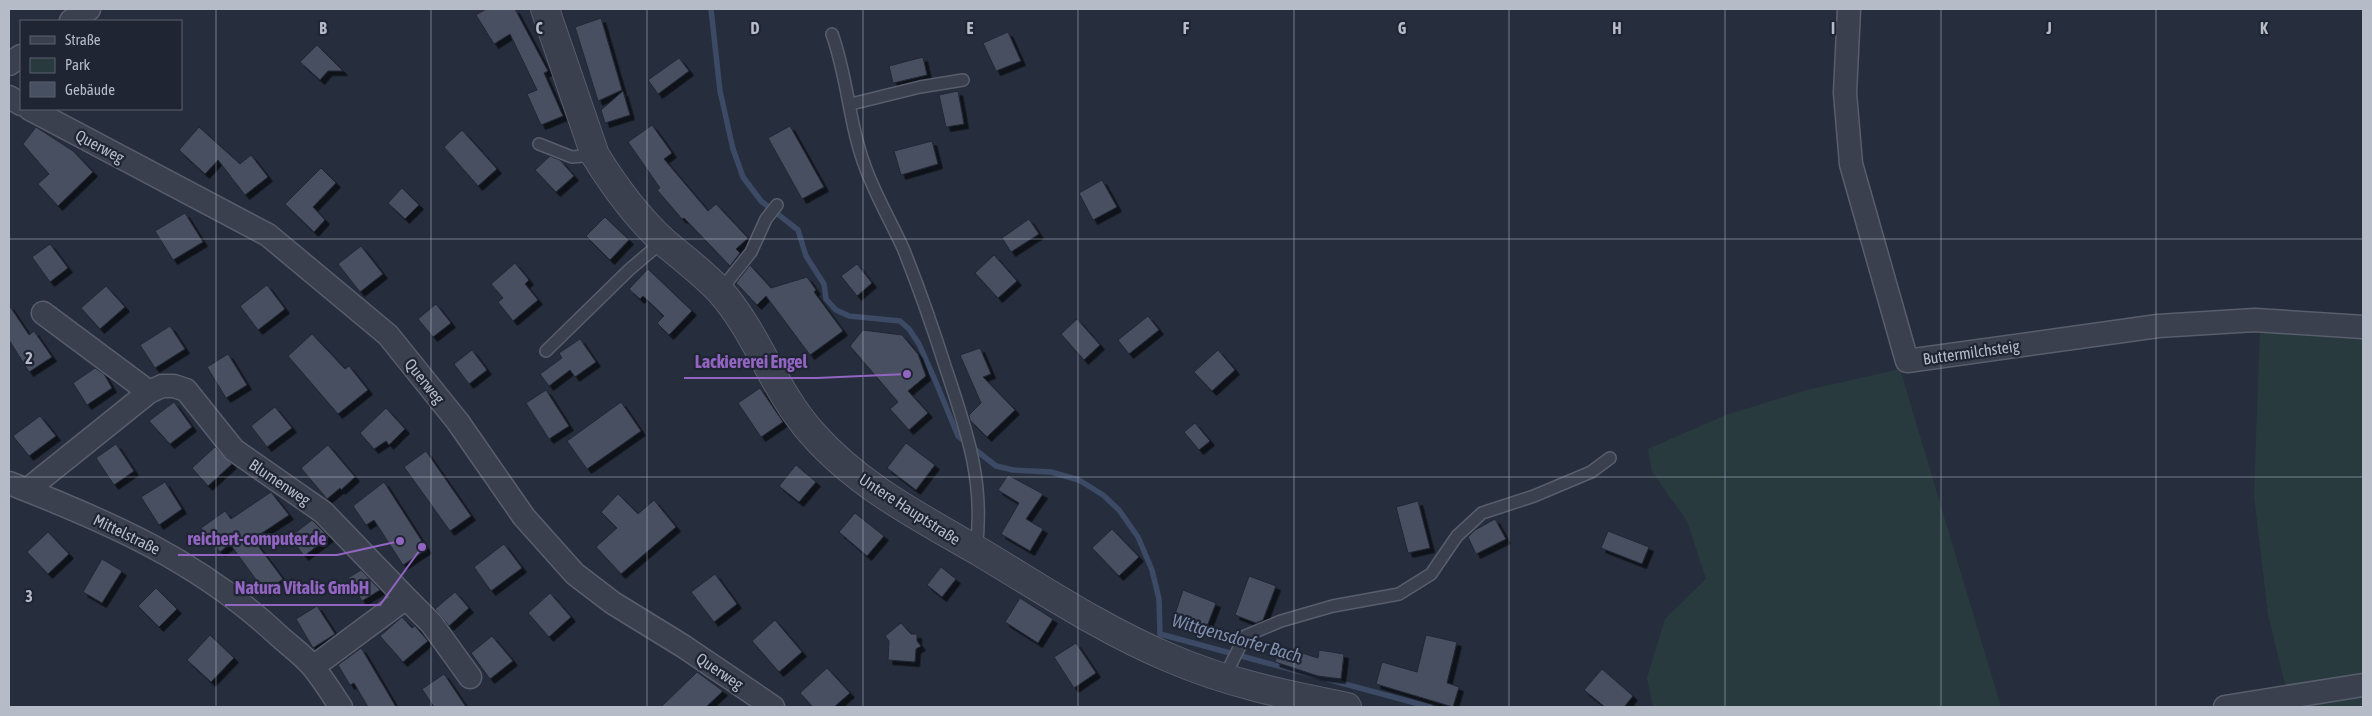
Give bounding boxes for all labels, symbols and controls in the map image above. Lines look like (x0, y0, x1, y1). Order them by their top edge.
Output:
text: B (319, 19, 327, 37)
text: C (535, 19, 543, 37)
text: D (751, 19, 760, 37)
text: E (967, 19, 974, 37)
text: F (1183, 19, 1190, 37)
text: G (1398, 19, 1407, 37)
text: H (1612, 19, 1622, 37)
text: I (1831, 19, 1835, 37)
text: J (2045, 19, 2052, 37)
text: K (2260, 19, 2268, 37)
legend (20, 20, 182, 110)
text: Straße (65, 31, 101, 48)
text: Park (65, 56, 90, 73)
text: Gebäude (65, 81, 115, 98)
street label: Querweg (72, 126, 128, 167)
street label: Buttermilchsteig (1922, 336, 2021, 369)
callout: Lackiererei Engel (684, 345, 817, 378)
text: 2 (25, 349, 33, 367)
text: Lackiererei Engel (695, 351, 807, 372)
street label: Querweg (401, 355, 449, 408)
street label: Blumenweg (246, 455, 314, 510)
street label: Untere Hauptstraße (856, 470, 964, 549)
street label: Mittelstraße (91, 510, 163, 558)
callout: reichert-computer.de (178, 522, 337, 555)
text: reichert-computer.de (188, 528, 326, 549)
callout: Natura Vitalis GmbH (225, 572, 380, 605)
text: Natura Vitalis GmbH (235, 577, 369, 598)
text: 3 (25, 587, 33, 605)
water label: Wittgensdorfer Bach (1170, 609, 1305, 667)
street label: Querweg (693, 649, 747, 694)

